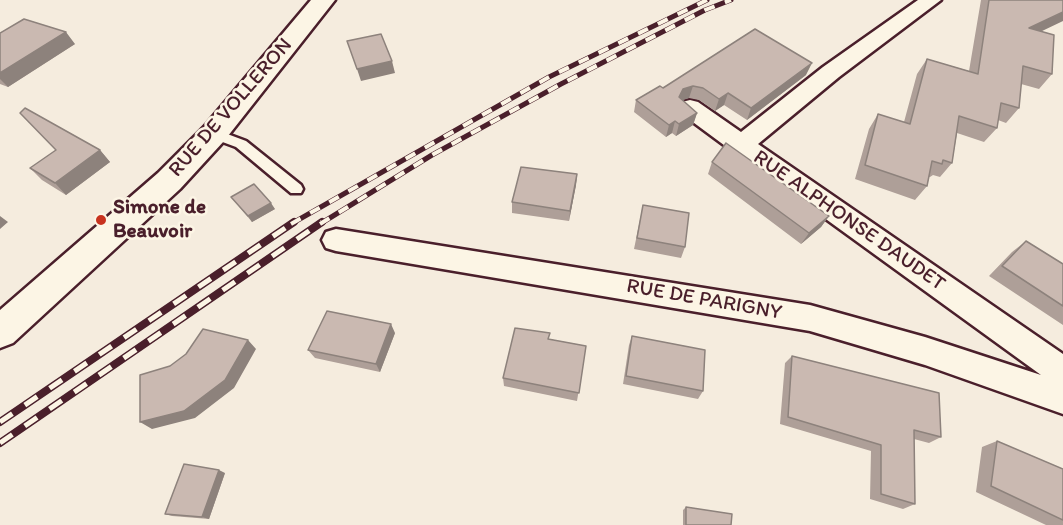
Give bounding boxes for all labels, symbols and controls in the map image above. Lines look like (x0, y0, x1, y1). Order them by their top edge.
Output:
street label: RUE DE VOLLERON (164, 33, 298, 183)
street label: RUE ALPHONSE DAUDET (748, 145, 950, 297)
place label: Simone de Beauvoir (113, 195, 206, 245)
marker: Simone de Beauvoir (94, 213, 108, 227)
street label: RUE DE PARIGNY (624, 274, 784, 326)

